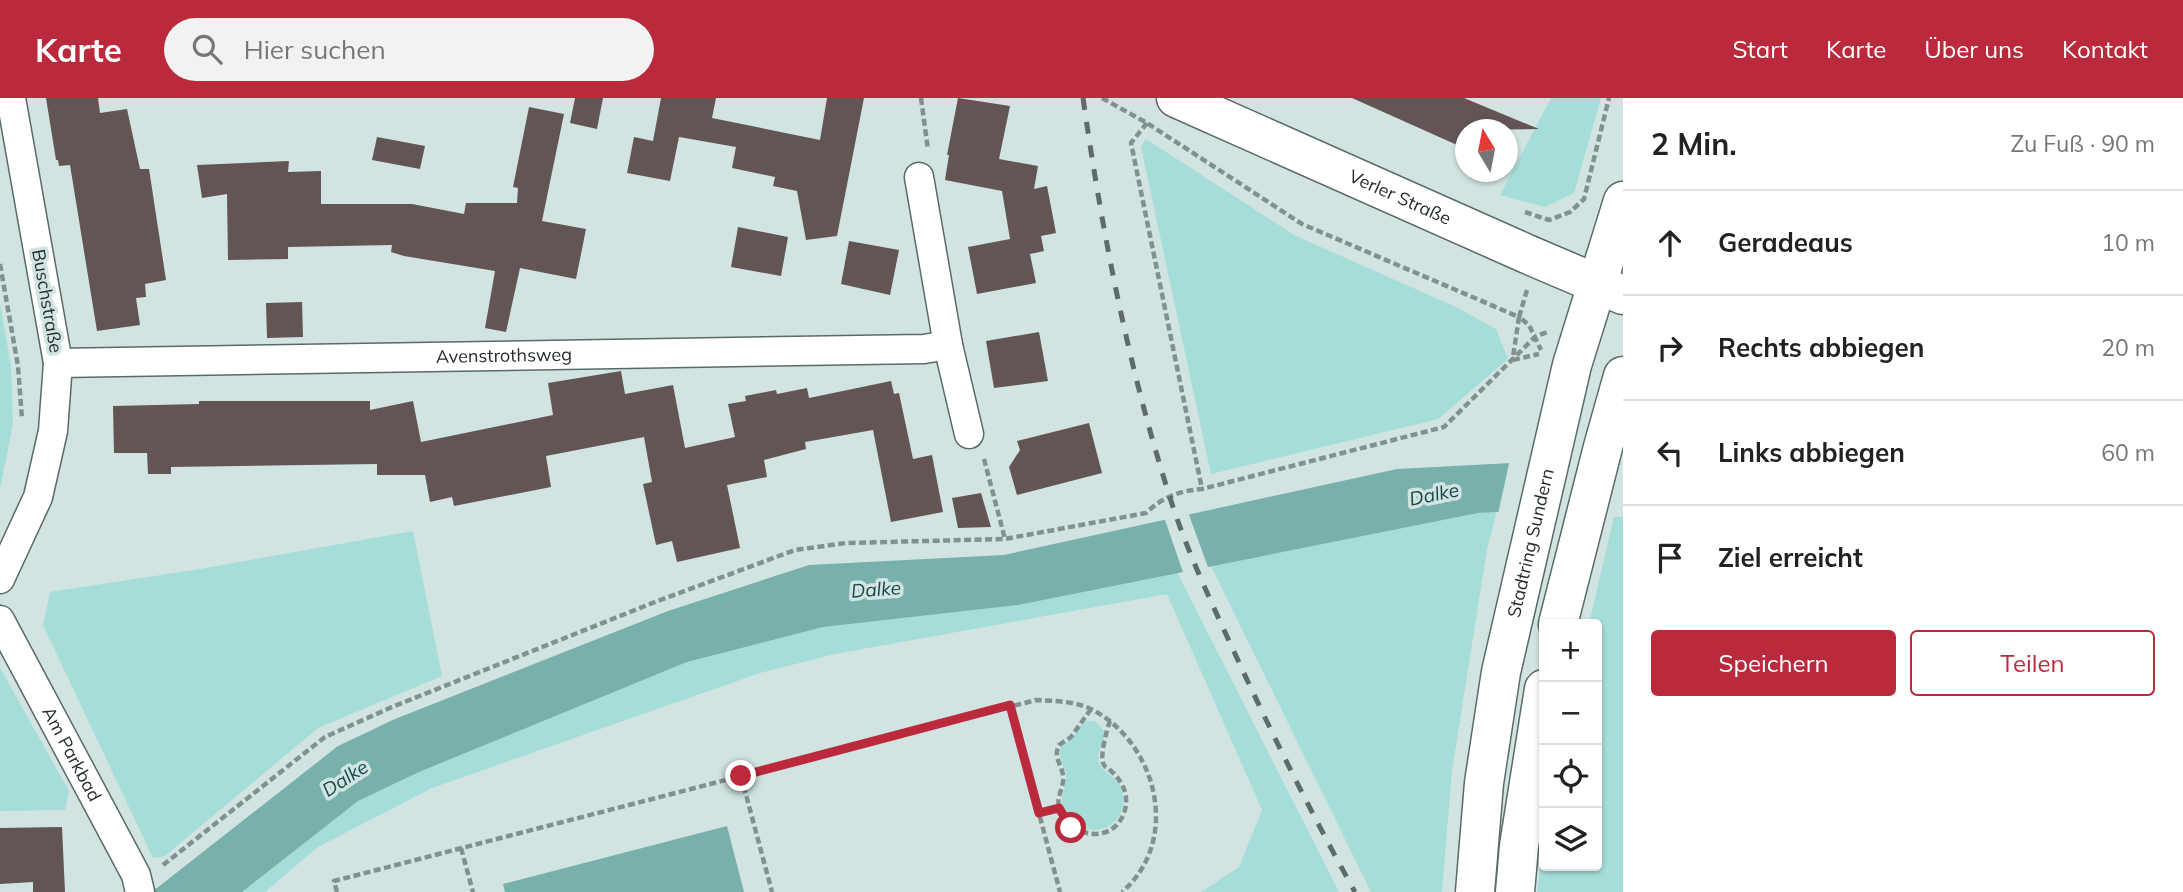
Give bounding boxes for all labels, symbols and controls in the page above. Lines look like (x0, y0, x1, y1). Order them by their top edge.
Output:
search box (164, 18, 654, 81)
text: Karte (35, 29, 122, 70)
icon: search (188, 30, 226, 68)
text: Hier suchen (244, 33, 386, 66)
text: Start (1732, 34, 1788, 64)
text: Karte (1826, 34, 1886, 64)
text: Über uns (1924, 34, 2024, 64)
text: Kontakt (2062, 34, 2148, 64)
north arrow (1455, 119, 1518, 182)
text: 2 Min. (1651, 125, 1737, 163)
text: Zu Fuß · 90 m (2011, 129, 2155, 158)
street label: Verler Straße (1346, 164, 1455, 230)
icon: ahead (1651, 224, 1689, 262)
text: Geradeaus (1718, 226, 1853, 259)
text: 10 m (2101, 228, 2155, 257)
street label: Buschstraße (27, 247, 68, 354)
icon: right (1651, 329, 1689, 367)
text: Rechts abbiegen (1718, 331, 1924, 364)
text: 20 m (2101, 333, 2155, 362)
street label: Avenstrothsweg (436, 343, 572, 368)
icon: left (1651, 434, 1689, 472)
text: Links abbiegen (1718, 436, 1905, 469)
text: 60 m (2101, 438, 2155, 467)
street label: Stadtring Sundern (1502, 466, 1559, 620)
water label: Dalke (1407, 477, 1461, 511)
icon: arrive (1651, 539, 1689, 577)
text: Ziel erreicht (1718, 541, 1863, 574)
water label: Dalke (850, 575, 902, 603)
map controls (1539, 619, 1602, 871)
button: + (1539, 619, 1602, 682)
button: Speichern (1651, 630, 1896, 696)
button: Teilen (1910, 630, 2155, 696)
button: − (1539, 682, 1602, 745)
street label: Am Parkbad (37, 703, 107, 805)
button: locate (1539, 745, 1602, 808)
water label: Dalke (317, 754, 373, 802)
route end (725, 760, 756, 791)
button: layers (1539, 808, 1602, 871)
route start (1055, 812, 1086, 843)

